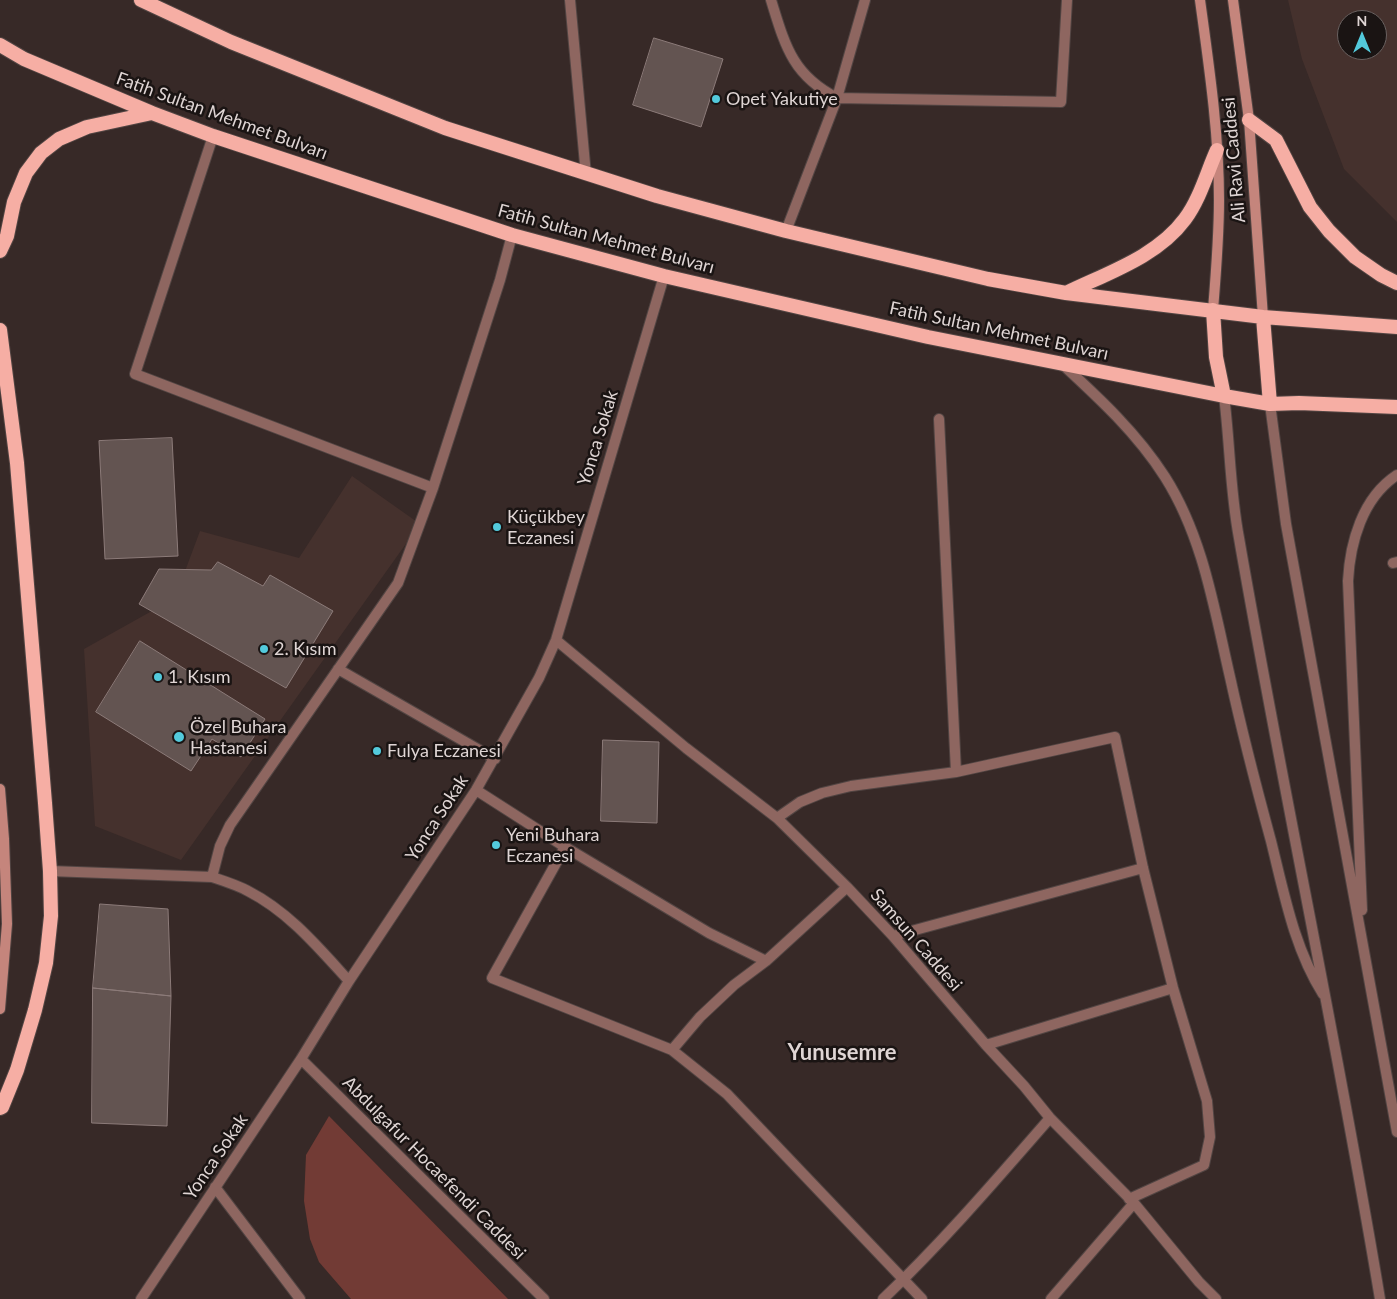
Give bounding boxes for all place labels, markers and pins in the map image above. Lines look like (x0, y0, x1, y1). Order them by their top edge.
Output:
place label: Opet Yakutiye (726, 88, 838, 110)
marker: Opet Yakutiye (710, 93, 722, 105)
place label: Küçükbey Eczanesi (507, 506, 585, 548)
marker: Küçükbey Eczanesi (491, 521, 503, 533)
place label: 2. Kısım (274, 638, 336, 660)
marker: 2. Kısım (258, 643, 270, 655)
place label: 1. Kısım (168, 666, 230, 688)
marker: 1. Kısım (152, 671, 164, 683)
place label: Özel Buhara Hastanesi (190, 716, 286, 759)
marker: Özel Buhara Hastanesi (172, 730, 186, 744)
place label: Fulya Eczanesi (387, 740, 501, 762)
marker: Fulya Eczanesi (371, 745, 383, 757)
place label: Yeni Buhara Eczanesi (506, 824, 600, 866)
marker: Yeni Buhara Eczanesi (490, 839, 502, 851)

